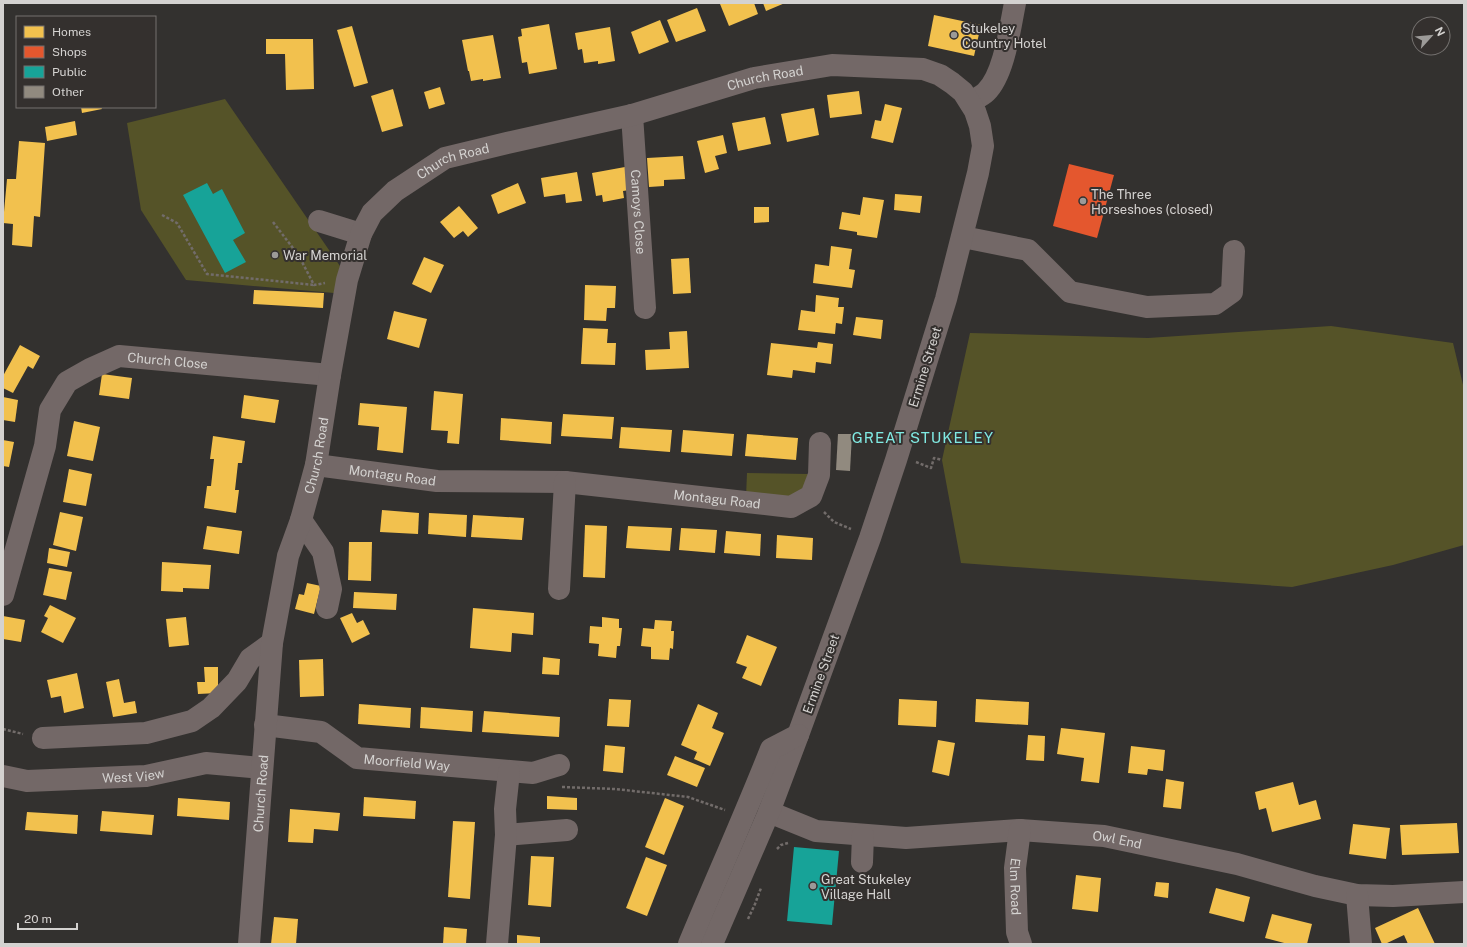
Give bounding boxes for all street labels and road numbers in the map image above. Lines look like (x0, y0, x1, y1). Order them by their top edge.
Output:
street label: Church Road (725, 62, 804, 93)
street label: Church Road (414, 140, 491, 182)
street label: Camoys Close (628, 169, 649, 255)
street label: Ermine Street (906, 325, 944, 409)
street label: Church Close (127, 349, 208, 371)
street label: Church Road (301, 416, 331, 495)
street label: Montagu Road (348, 462, 437, 488)
street label: Montagu Road (673, 487, 761, 511)
street label: Ermine Street (800, 632, 842, 716)
street label: Moorfield Way (363, 751, 451, 773)
street label: Church Road (250, 754, 271, 833)
street label: West View (102, 765, 166, 785)
street label: Owl End (1092, 828, 1143, 851)
street label: Elm Road (1007, 857, 1024, 915)

